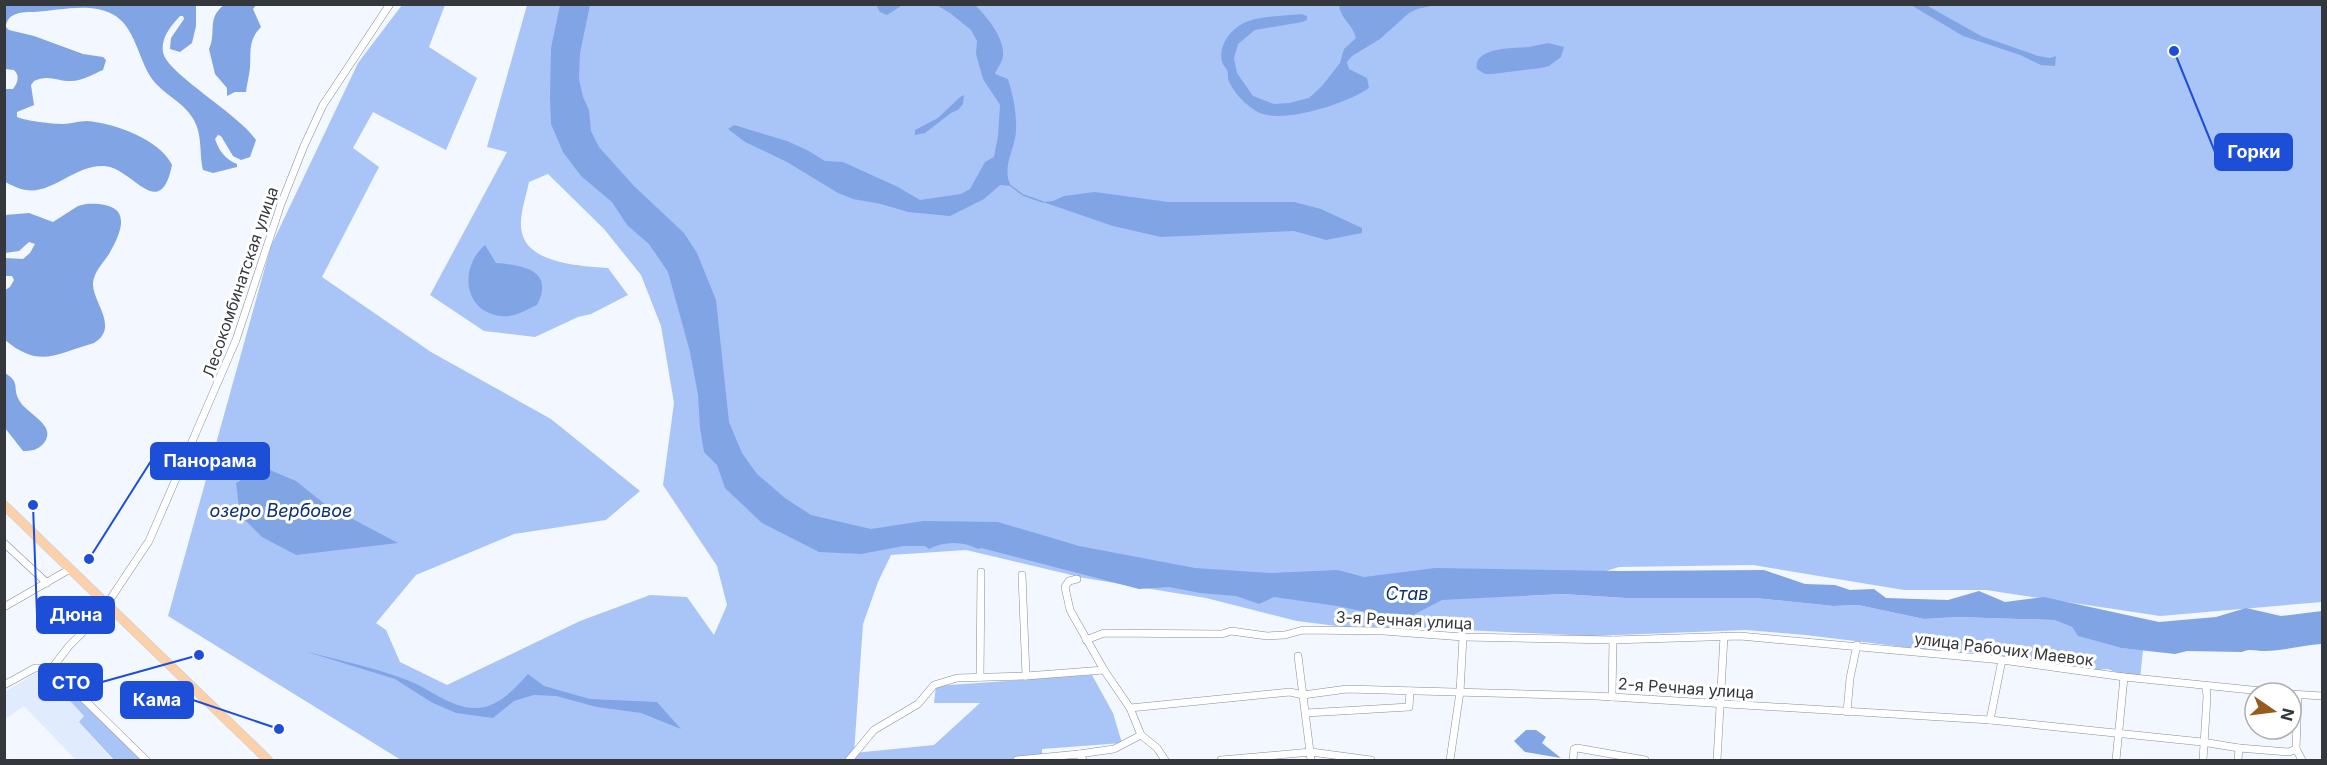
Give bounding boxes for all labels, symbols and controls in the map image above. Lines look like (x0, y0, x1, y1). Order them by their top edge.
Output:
callout: Горки (2215, 134, 2292, 170)
text: Горки (2227, 141, 2281, 162)
street label: Лесокомбинатская улица (198, 184, 282, 380)
callout: Панорама (151, 443, 269, 479)
text: Панорама (163, 450, 257, 471)
water label: озеро Вербовое (210, 500, 352, 521)
water label: Став (1386, 583, 1428, 604)
callout: Дюна (37, 597, 114, 633)
text: Дюна (50, 604, 102, 625)
street label: 3-я Речная улица (1335, 606, 1473, 634)
street label: улица Рабочих Маевок (1913, 628, 2095, 670)
callout: СТО (39, 664, 102, 700)
text: СТО (52, 672, 90, 693)
street label: 2-я Речная улица (1617, 673, 1755, 703)
north arrow (2243, 681, 2303, 741)
callout: Кама (121, 682, 193, 718)
text: Кама (133, 689, 181, 710)
text: N (2276, 706, 2299, 723)

